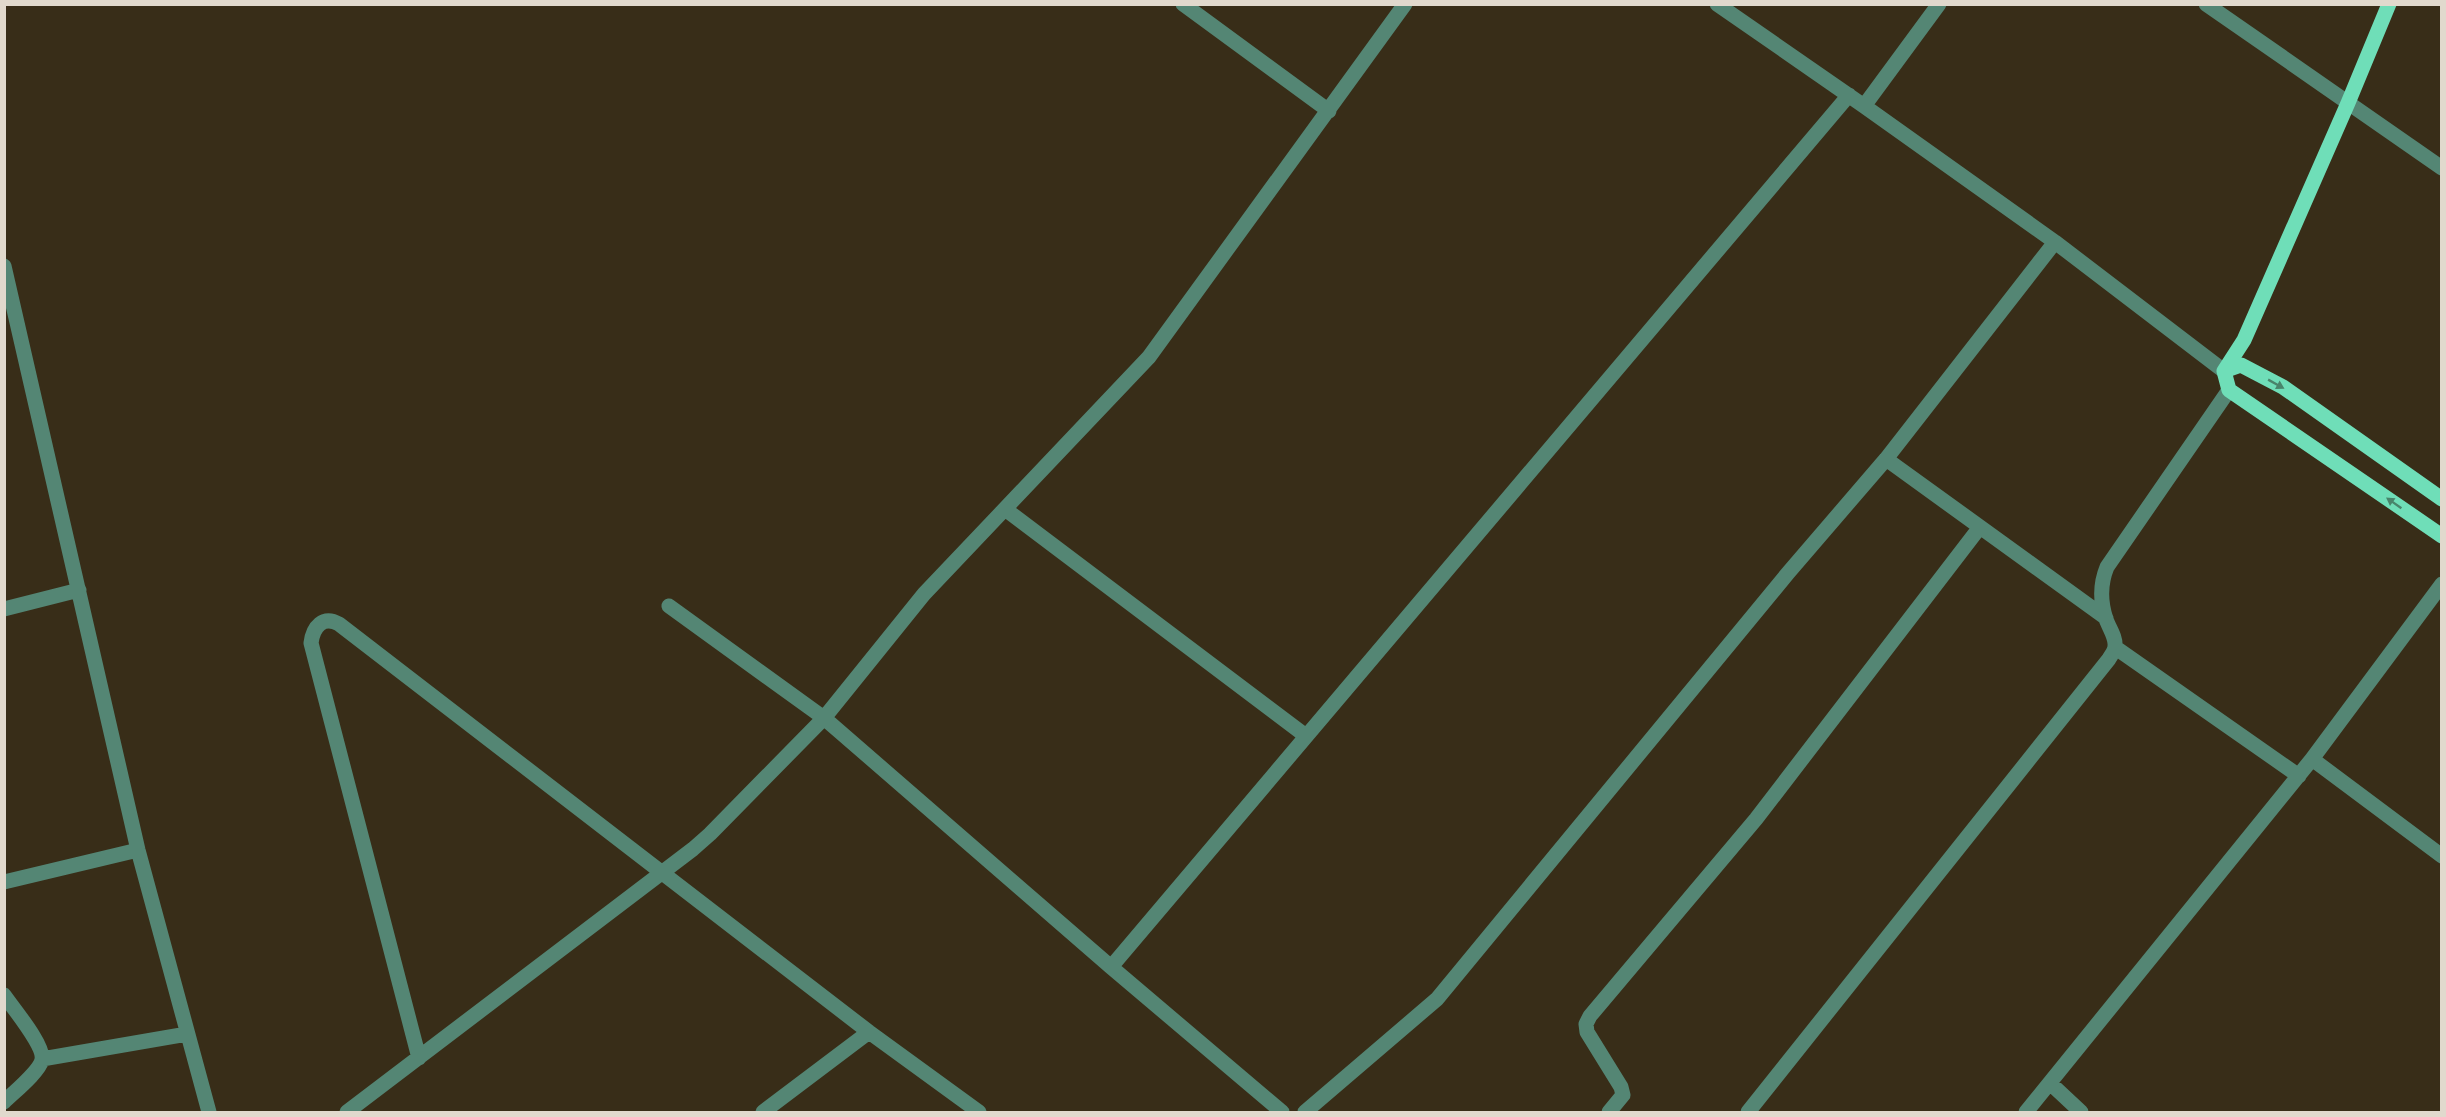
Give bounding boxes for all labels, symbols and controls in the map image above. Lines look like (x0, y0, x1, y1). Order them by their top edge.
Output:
one-way arrow (2268, 379, 2285, 389)
one-way arrow (2386, 497, 2402, 509)

